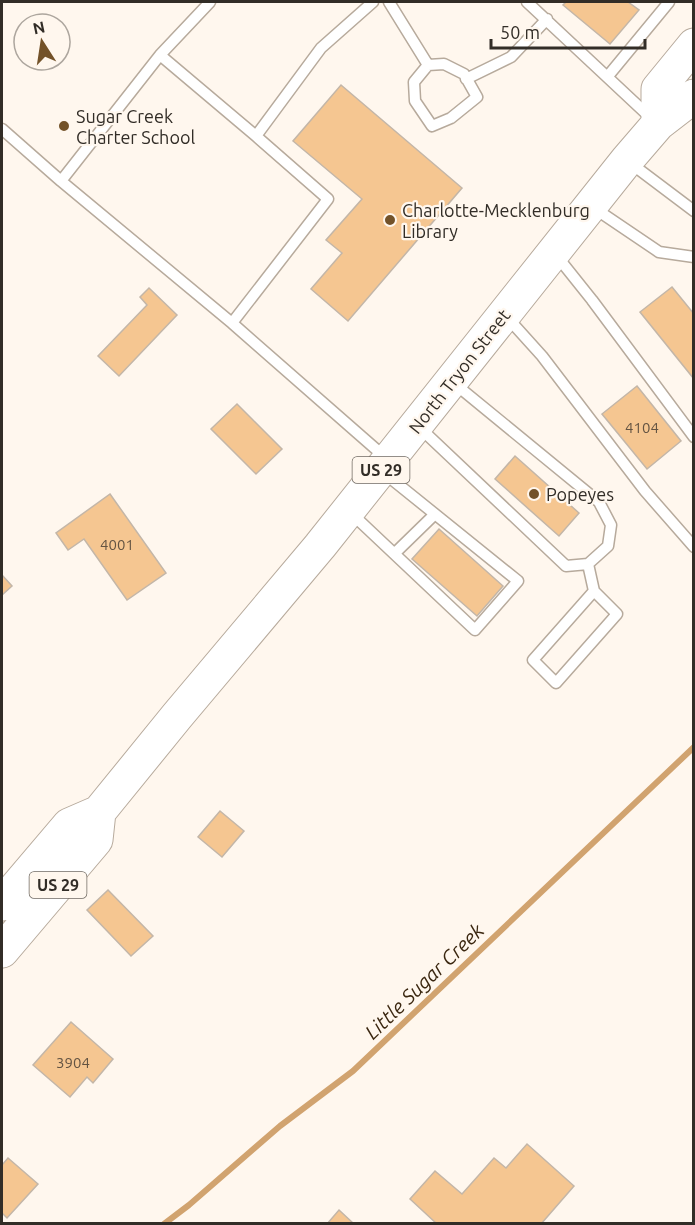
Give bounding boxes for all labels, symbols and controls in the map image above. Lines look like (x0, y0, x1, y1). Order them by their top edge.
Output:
north arrow (12, 12, 72, 72)
scale bar (491, 12, 646, 50)
text: N (31, 17, 47, 37)
text: 50 m (500, 22, 540, 42)
place label: Sugar Creek Charter School (76, 106, 195, 147)
marker: Sugar Creek Charter School (57, 119, 71, 133)
place label: Charlotte-Mecklenburg Library (402, 200, 590, 241)
marker: Charlotte-Mecklenburg Library (383, 213, 397, 227)
street label: North Tryon Street (404, 305, 514, 437)
house number: 4104 (625, 419, 659, 436)
road number: US 29 (352, 457, 410, 483)
place label: Popeyes (546, 484, 614, 504)
marker: Popeyes (527, 487, 541, 501)
house number: 4001 (100, 536, 134, 553)
road number: US 29 (29, 872, 86, 898)
water label: Little Sugar Creek (360, 918, 489, 1043)
house number: 3904 (56, 1054, 90, 1071)

